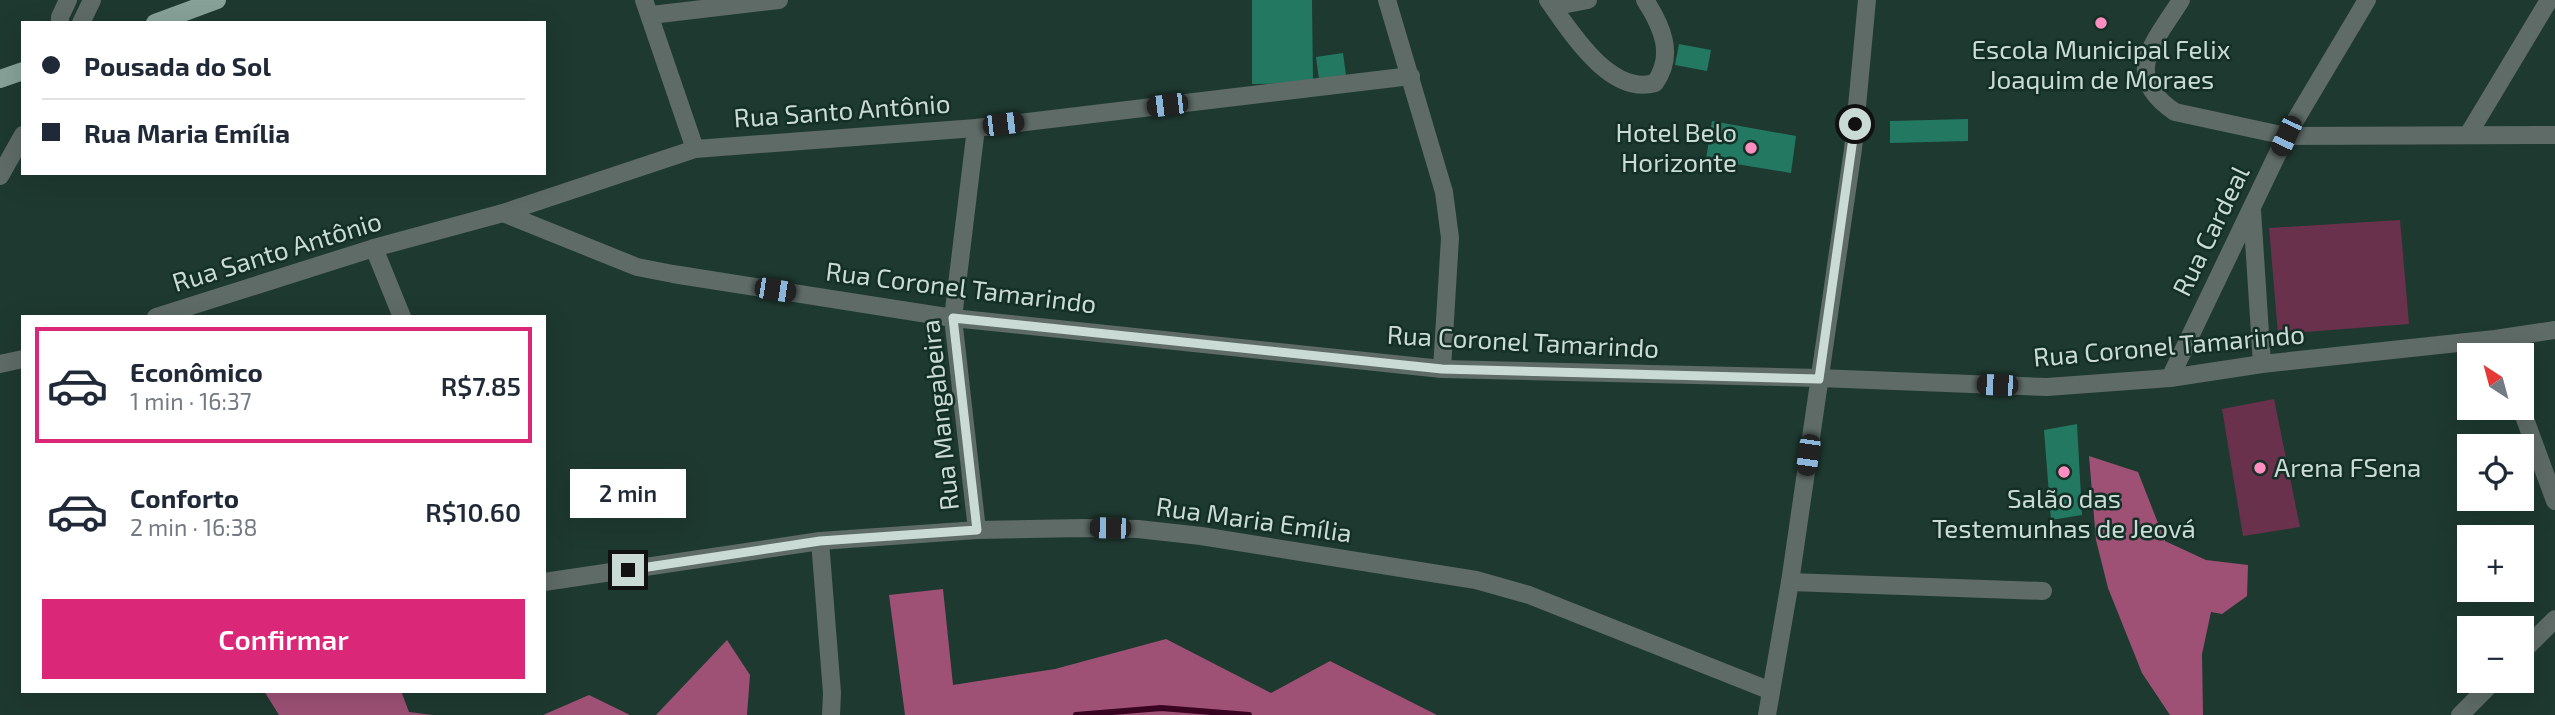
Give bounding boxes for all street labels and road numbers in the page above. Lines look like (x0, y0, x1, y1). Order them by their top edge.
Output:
street label: Rua Santo Antônio (733, 86, 951, 133)
street label: Rua Cardeal (2165, 160, 2255, 301)
street label: Rua Santo Antônio (168, 204, 385, 297)
street label: Rua Coronel Tamarindo (824, 255, 1098, 318)
street label: Rua Coronel Tamarindo (2032, 317, 2306, 372)
street label: Rua Mangabeira (913, 318, 964, 512)
street label: Rua Coronel Tamarindo (1386, 318, 1660, 363)
street label: Rua Maria Emília (1154, 489, 1354, 548)

